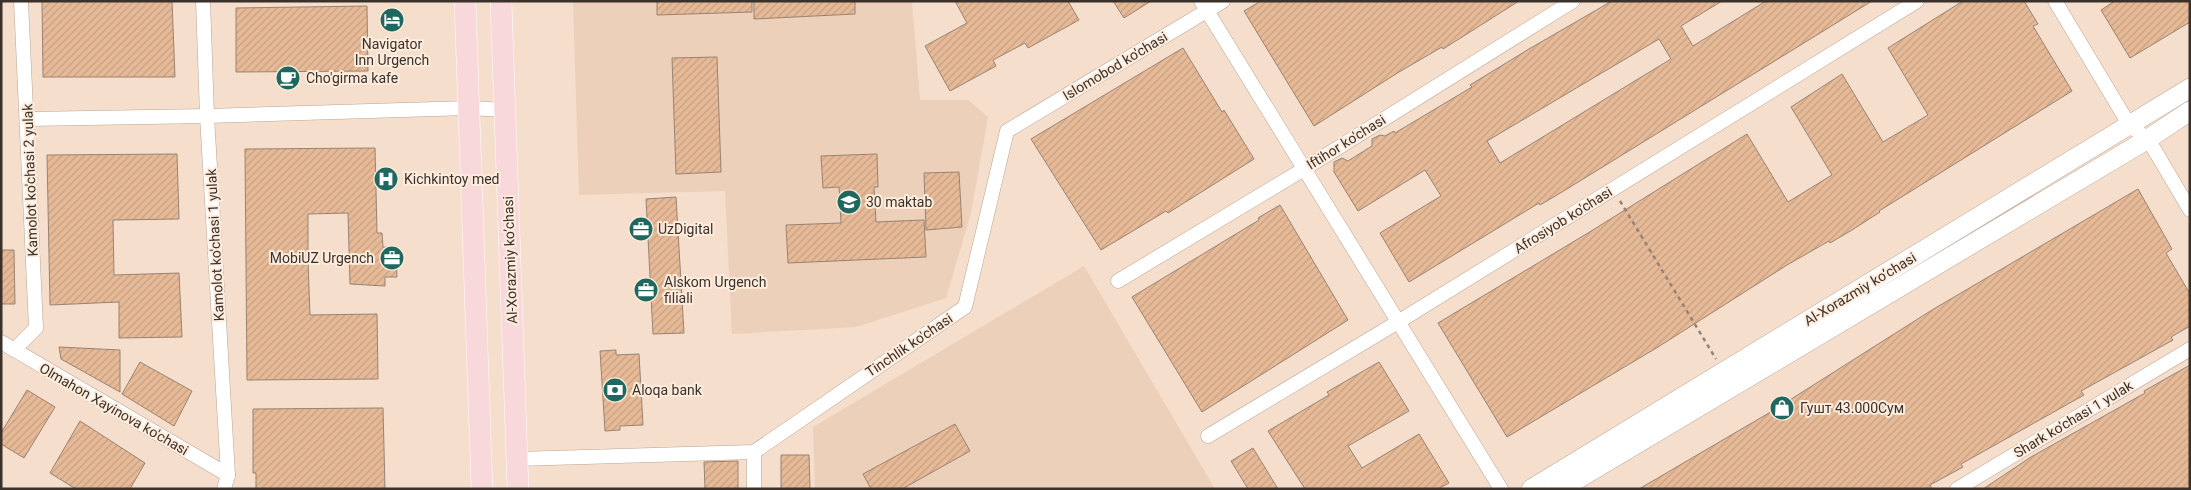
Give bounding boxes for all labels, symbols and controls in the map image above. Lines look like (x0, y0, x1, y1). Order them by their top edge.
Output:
hotel icon: Navigator Inn Urgench (379, 7, 405, 33)
street label: Islomobod ko'chasi (1060, 28, 1170, 104)
place label: Navigator Inn Urgench (355, 36, 429, 68)
cafe icon: Cho'girma kafe (275, 65, 301, 91)
place label: Cho'girma kafe (306, 70, 398, 86)
street label: Kamolot ko'chasi 2 yulak (19, 102, 41, 257)
street label: Iftihor ko'chasi (1304, 111, 1388, 173)
hospital icon: Kichkintoy med (373, 166, 399, 192)
street label: Kamolot ko'chasi 1 yulak (203, 167, 227, 322)
place label: Kichkintoy med (404, 171, 499, 187)
street label: Afrosiyob ko'chasi (1511, 183, 1615, 257)
school or university icon: 30 maktab (836, 189, 862, 215)
place label: 30 maktab (866, 194, 932, 210)
street label: Al-Xorazmiy ko’chasi (500, 196, 520, 324)
office icon: UzDigital (628, 216, 654, 242)
place label: UzDigital (658, 221, 713, 237)
office icon: MobiUZ Urgench (379, 245, 405, 271)
street label: Al-Xorazmiy ko’chasi (1801, 249, 1919, 329)
place label: MobiUZ Urgench (270, 250, 374, 266)
place label: Alskom Urgench filiali (664, 274, 766, 306)
office icon: Alskom Urgench filiali (633, 277, 659, 303)
street label: Tinchlik ko'chasi (862, 310, 956, 380)
street label: Olmahon Xayinova ko'chasi (37, 360, 191, 458)
bank icon: Aloqa bank (602, 377, 628, 403)
street label: Shark ko'chasi 1 yulak (2011, 377, 2136, 461)
place label: Aloqa bank (632, 382, 703, 398)
shop icon: Гушт 43.000Сум (1769, 395, 1795, 421)
place label: Гушт 43.000Сум (1800, 400, 1904, 416)

